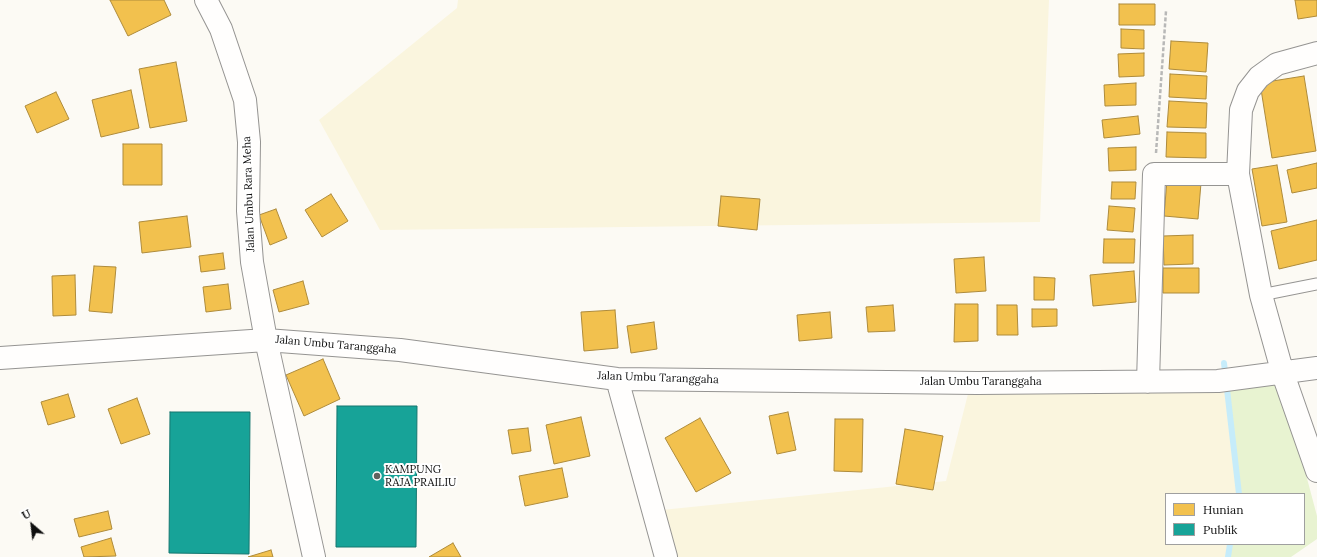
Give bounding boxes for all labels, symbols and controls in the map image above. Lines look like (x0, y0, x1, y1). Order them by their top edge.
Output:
street label: Jalan Umbu Rara Meha (240, 136, 258, 252)
street label: Jalan Umbu Taranggaha (275, 333, 397, 357)
street label: Jalan Umbu Taranggaha (597, 369, 719, 387)
street label: Jalan Umbu Taranggaha (920, 375, 1042, 389)
place label: KAMPUNG RAJA PRAILIU (385, 463, 456, 489)
marker: KAMPUNG RAJA PRAILIU (372, 471, 382, 481)
legend (1165, 493, 1305, 545)
text: Hunian (1203, 502, 1243, 517)
north arrow (12, 505, 52, 545)
text: U (19, 506, 33, 523)
text: Publik (1203, 522, 1238, 537)

